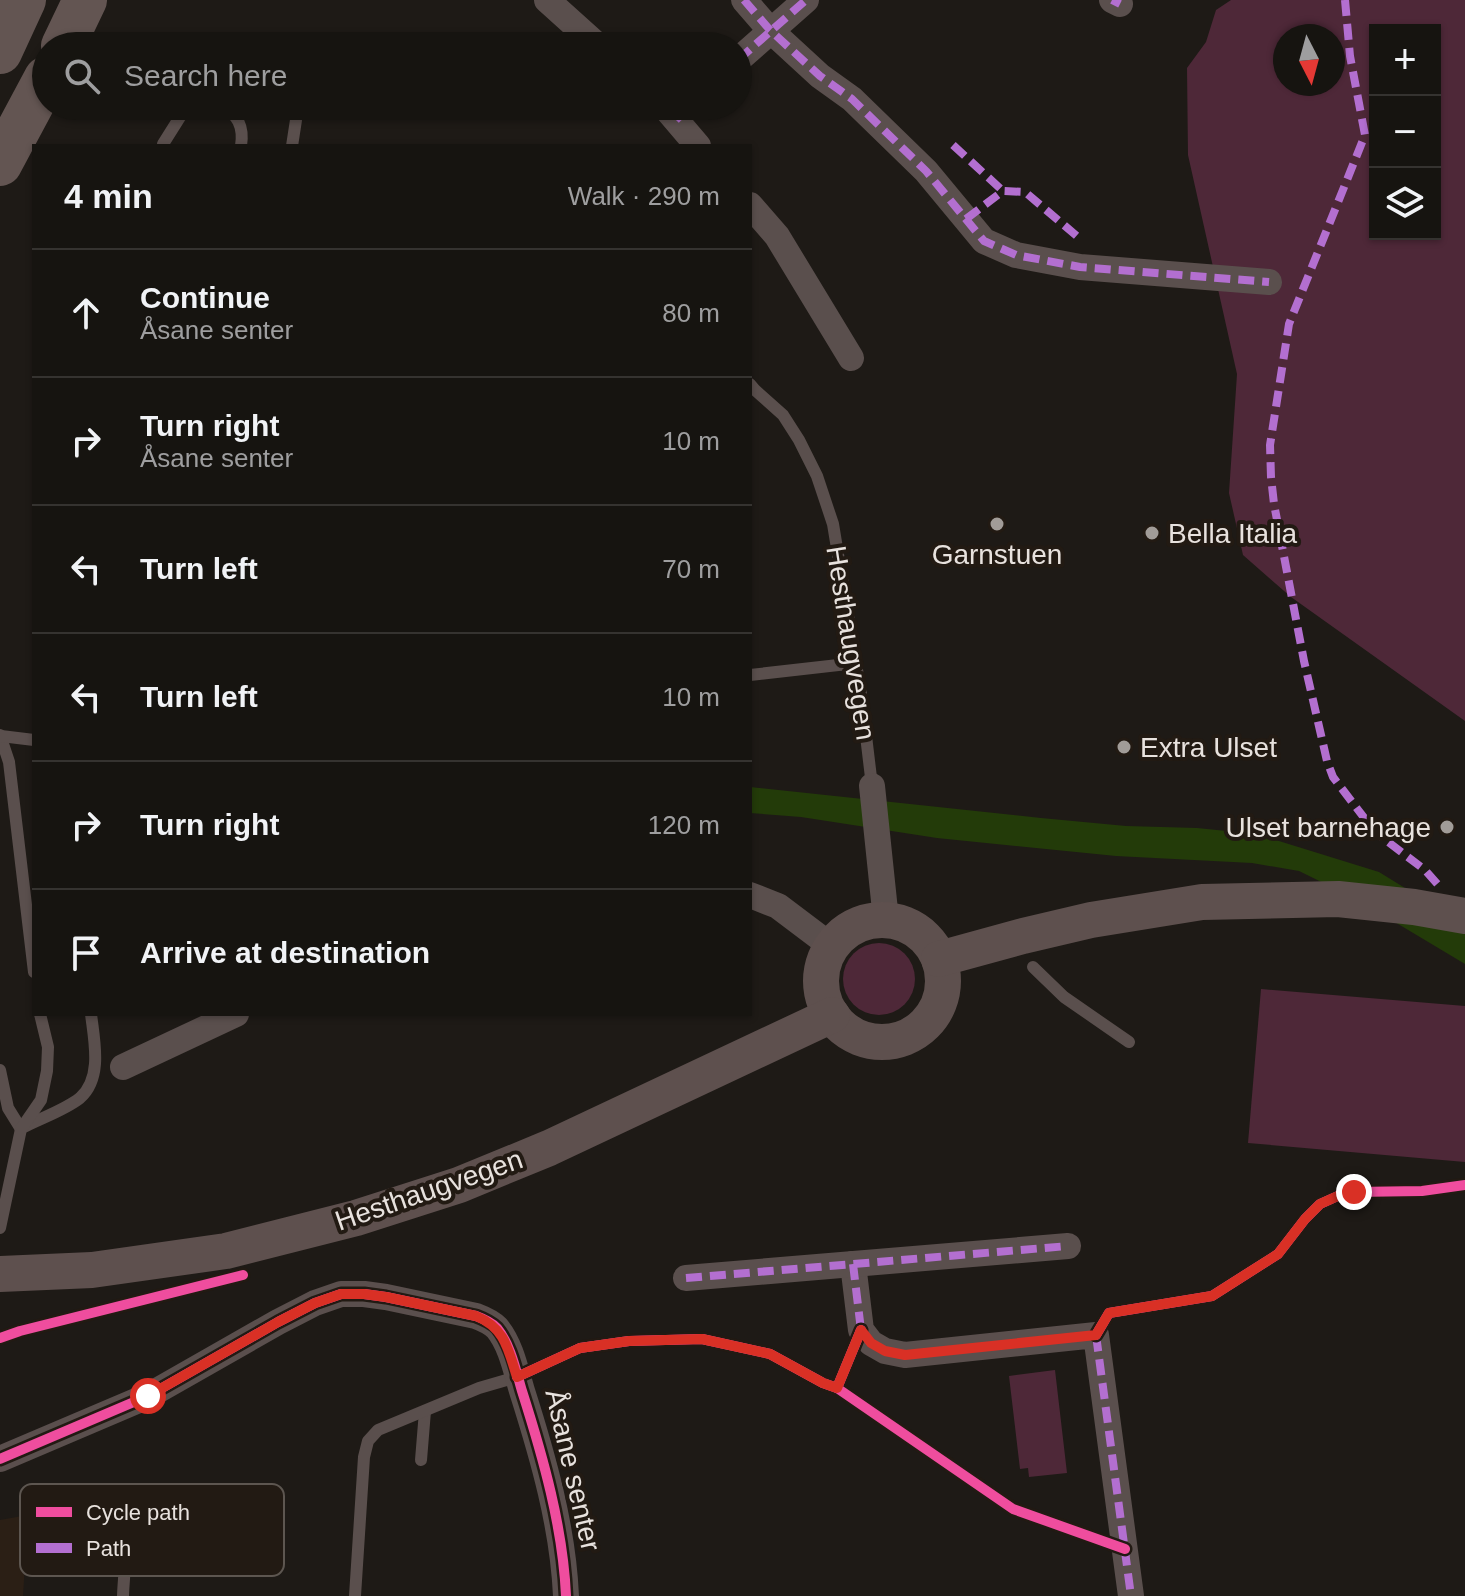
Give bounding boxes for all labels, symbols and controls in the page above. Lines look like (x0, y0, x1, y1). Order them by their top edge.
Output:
north arrow (1273, 24, 1345, 96)
map controls (1369, 24, 1441, 240)
button: + (1369, 24, 1441, 96)
search box (32, 32, 752, 120)
icon: search (60, 54, 104, 98)
text: Search here (124, 59, 287, 92)
button: − (1369, 96, 1441, 168)
button: layers (1369, 168, 1441, 240)
text: 4 min (64, 177, 153, 215)
text: Walk · 290 m (568, 181, 720, 211)
text: Continue (140, 281, 270, 314)
icon: ahead (64, 291, 108, 335)
text: 80 m (662, 298, 720, 328)
text: Åsane senter (140, 315, 293, 345)
text: Turn right (140, 409, 279, 442)
icon: right (64, 419, 108, 463)
text: 10 m (662, 426, 720, 456)
text: Åsane senter (140, 443, 293, 473)
marker: Garnstuen (988, 515, 1006, 533)
place label: Bella Italia (1168, 518, 1298, 549)
marker: Bella Italia (1143, 524, 1161, 542)
place label: Garnstuen (932, 539, 1062, 570)
street label: Hesthaugvegen (820, 544, 882, 742)
icon: left (64, 547, 108, 591)
text: Turn left (140, 552, 258, 585)
text: 70 m (662, 554, 720, 584)
icon: left (64, 675, 108, 719)
text: Turn left (140, 680, 258, 713)
text: 10 m (662, 682, 720, 712)
place label: Extra Ulset (1140, 732, 1277, 763)
marker: Extra Ulset (1115, 738, 1133, 756)
icon: right (64, 803, 108, 847)
text: Turn right (140, 808, 279, 841)
text: 120 m (648, 810, 720, 840)
place label: Ulset barnehage (1226, 812, 1431, 843)
marker: Ulset barnehage (1438, 818, 1456, 836)
icon: arrive (64, 931, 108, 975)
text: Arrive at destination (140, 936, 430, 969)
street label: Hesthaugvegen (331, 1143, 527, 1237)
route end (1336, 1174, 1372, 1210)
route start (130, 1378, 166, 1414)
street label: Åsane senter (539, 1386, 607, 1554)
legend (20, 1484, 284, 1576)
text: Cycle path (86, 1500, 190, 1525)
text: Path (86, 1536, 131, 1561)

